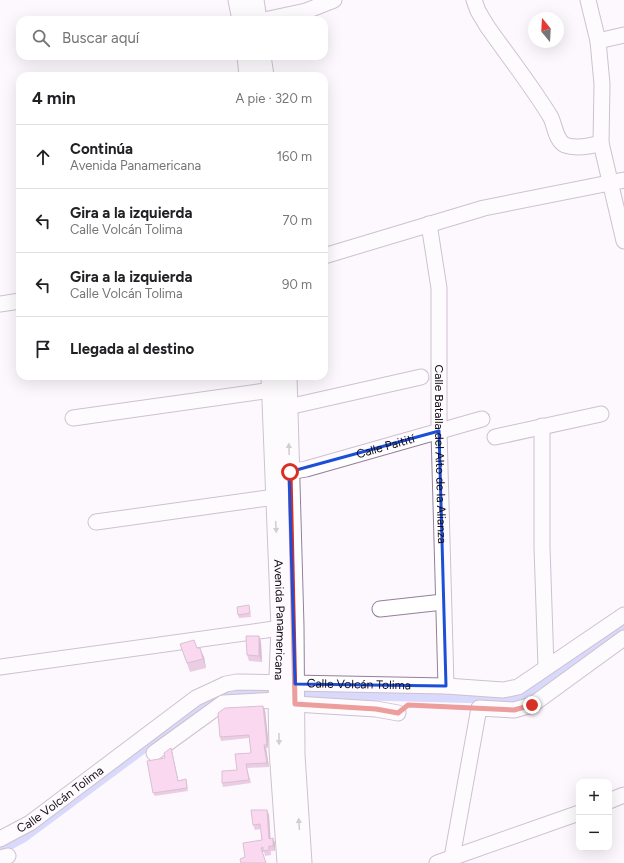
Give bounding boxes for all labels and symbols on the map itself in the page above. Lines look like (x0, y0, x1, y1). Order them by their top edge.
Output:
north arrow (528, 12, 564, 48)
street label: Calle Batalla del Alto de la Alianza (432, 365, 449, 544)
street label: Calle Paitití (355, 431, 418, 461)
one-way arrow (286, 442, 292, 455)
route start (281, 463, 299, 481)
one-way arrow (273, 521, 280, 533)
street label: Avenida Panamericana (271, 559, 288, 681)
street label: Calle Volcán Tolima (307, 676, 411, 692)
route end (523, 696, 541, 714)
one-way arrow (276, 733, 282, 746)
street label: Calle Volcán Tolima (14, 763, 106, 836)
one-way arrow (296, 818, 303, 830)

